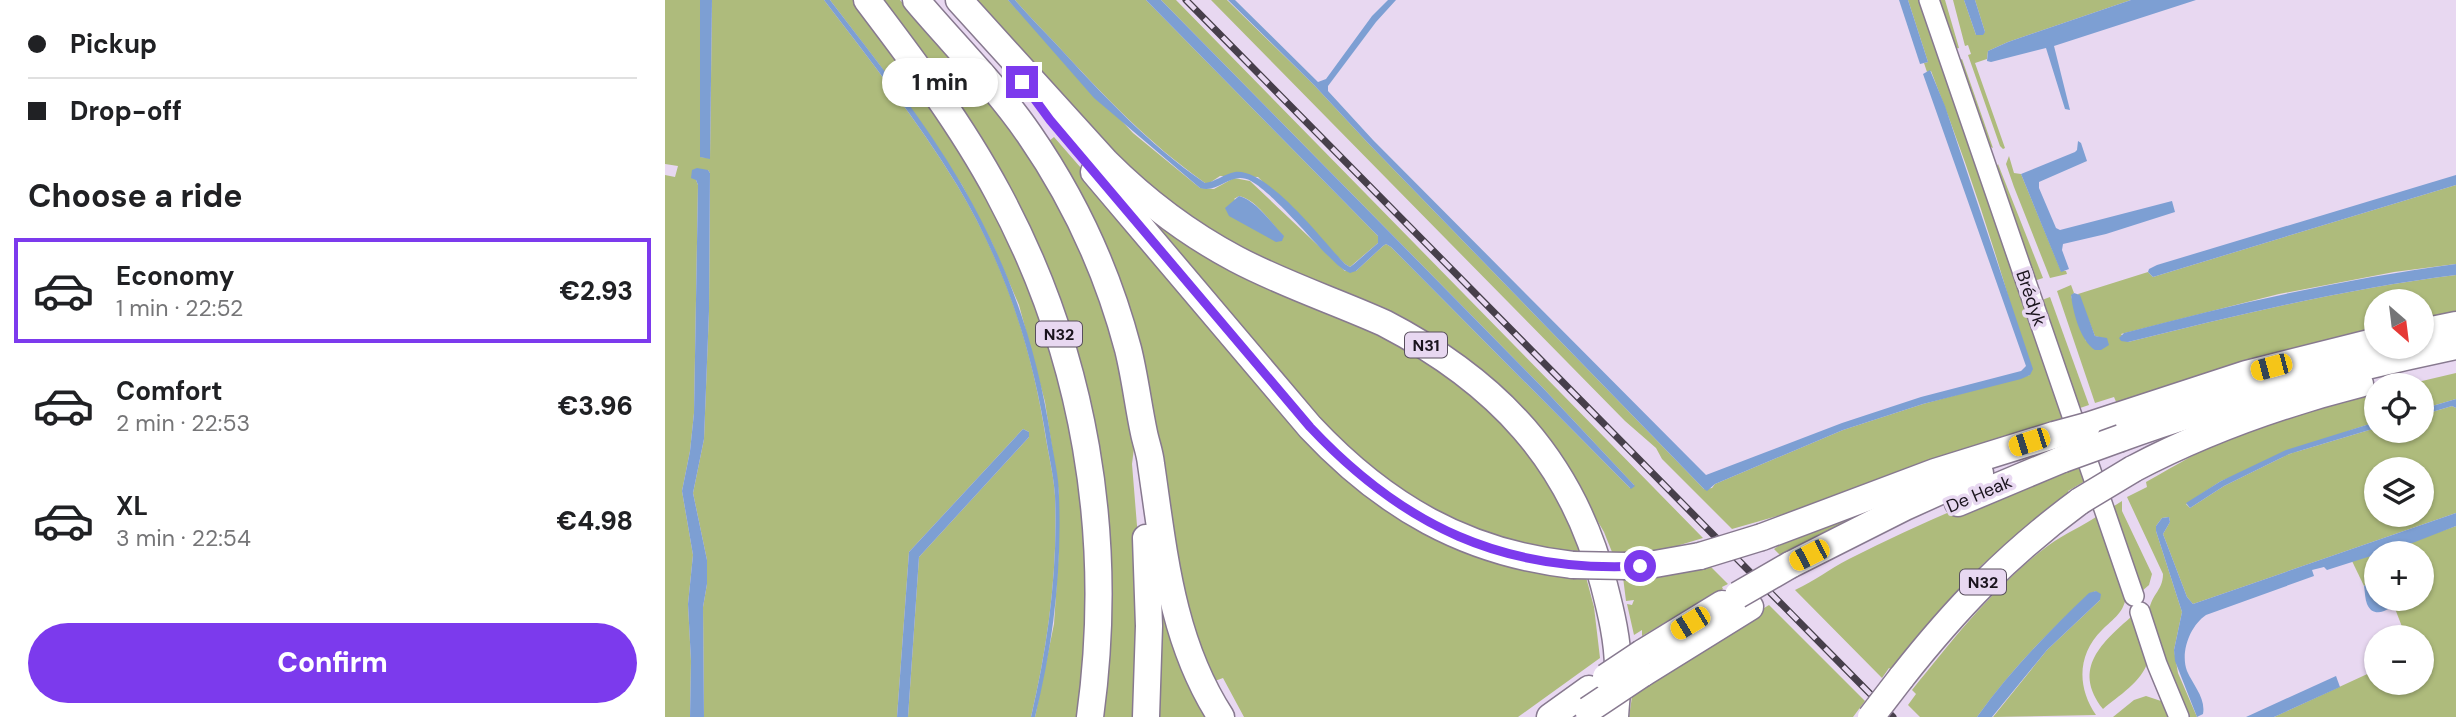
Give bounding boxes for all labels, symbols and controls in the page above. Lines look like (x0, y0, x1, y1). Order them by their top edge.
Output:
text: Pickup (70, 27, 157, 61)
callout: 1 min (882, 57, 997, 106)
route end (1006, 66, 1038, 98)
text: 1 min (912, 67, 968, 97)
text: Drop-off (70, 94, 182, 128)
text: Choose a ride (28, 175, 243, 217)
icon: car (32, 259, 95, 322)
text: Economy (116, 259, 234, 293)
street label: Brédyk (2010, 267, 2052, 329)
text: €2.93 (559, 274, 633, 308)
north arrow (2364, 289, 2434, 359)
map controls (2364, 289, 2434, 695)
text: 1 min · 22:52 (116, 293, 243, 323)
road number: N32 (1036, 322, 1082, 346)
road number: N31 (1405, 332, 1447, 358)
car (2248, 351, 2295, 383)
button: locate (2364, 373, 2434, 443)
icon: car (32, 374, 95, 437)
text: Comfort (116, 374, 222, 408)
text: €3.96 (558, 389, 633, 423)
text: 2 min · 22:53 (116, 408, 250, 438)
car (2006, 426, 2053, 458)
button: layers (2364, 457, 2434, 527)
street label: De Heak (1943, 470, 2015, 518)
icon: car (32, 489, 95, 552)
text: XL (116, 489, 148, 523)
text: €4.98 (557, 504, 633, 538)
text: 3 min · 22:54 (116, 523, 251, 553)
car (1786, 536, 1833, 574)
button: + (2364, 541, 2434, 611)
route start (1624, 550, 1656, 582)
road number: N32 (1960, 569, 2006, 594)
car (1667, 603, 1714, 643)
button: Confirm (28, 623, 637, 703)
button: − (2364, 625, 2434, 695)

